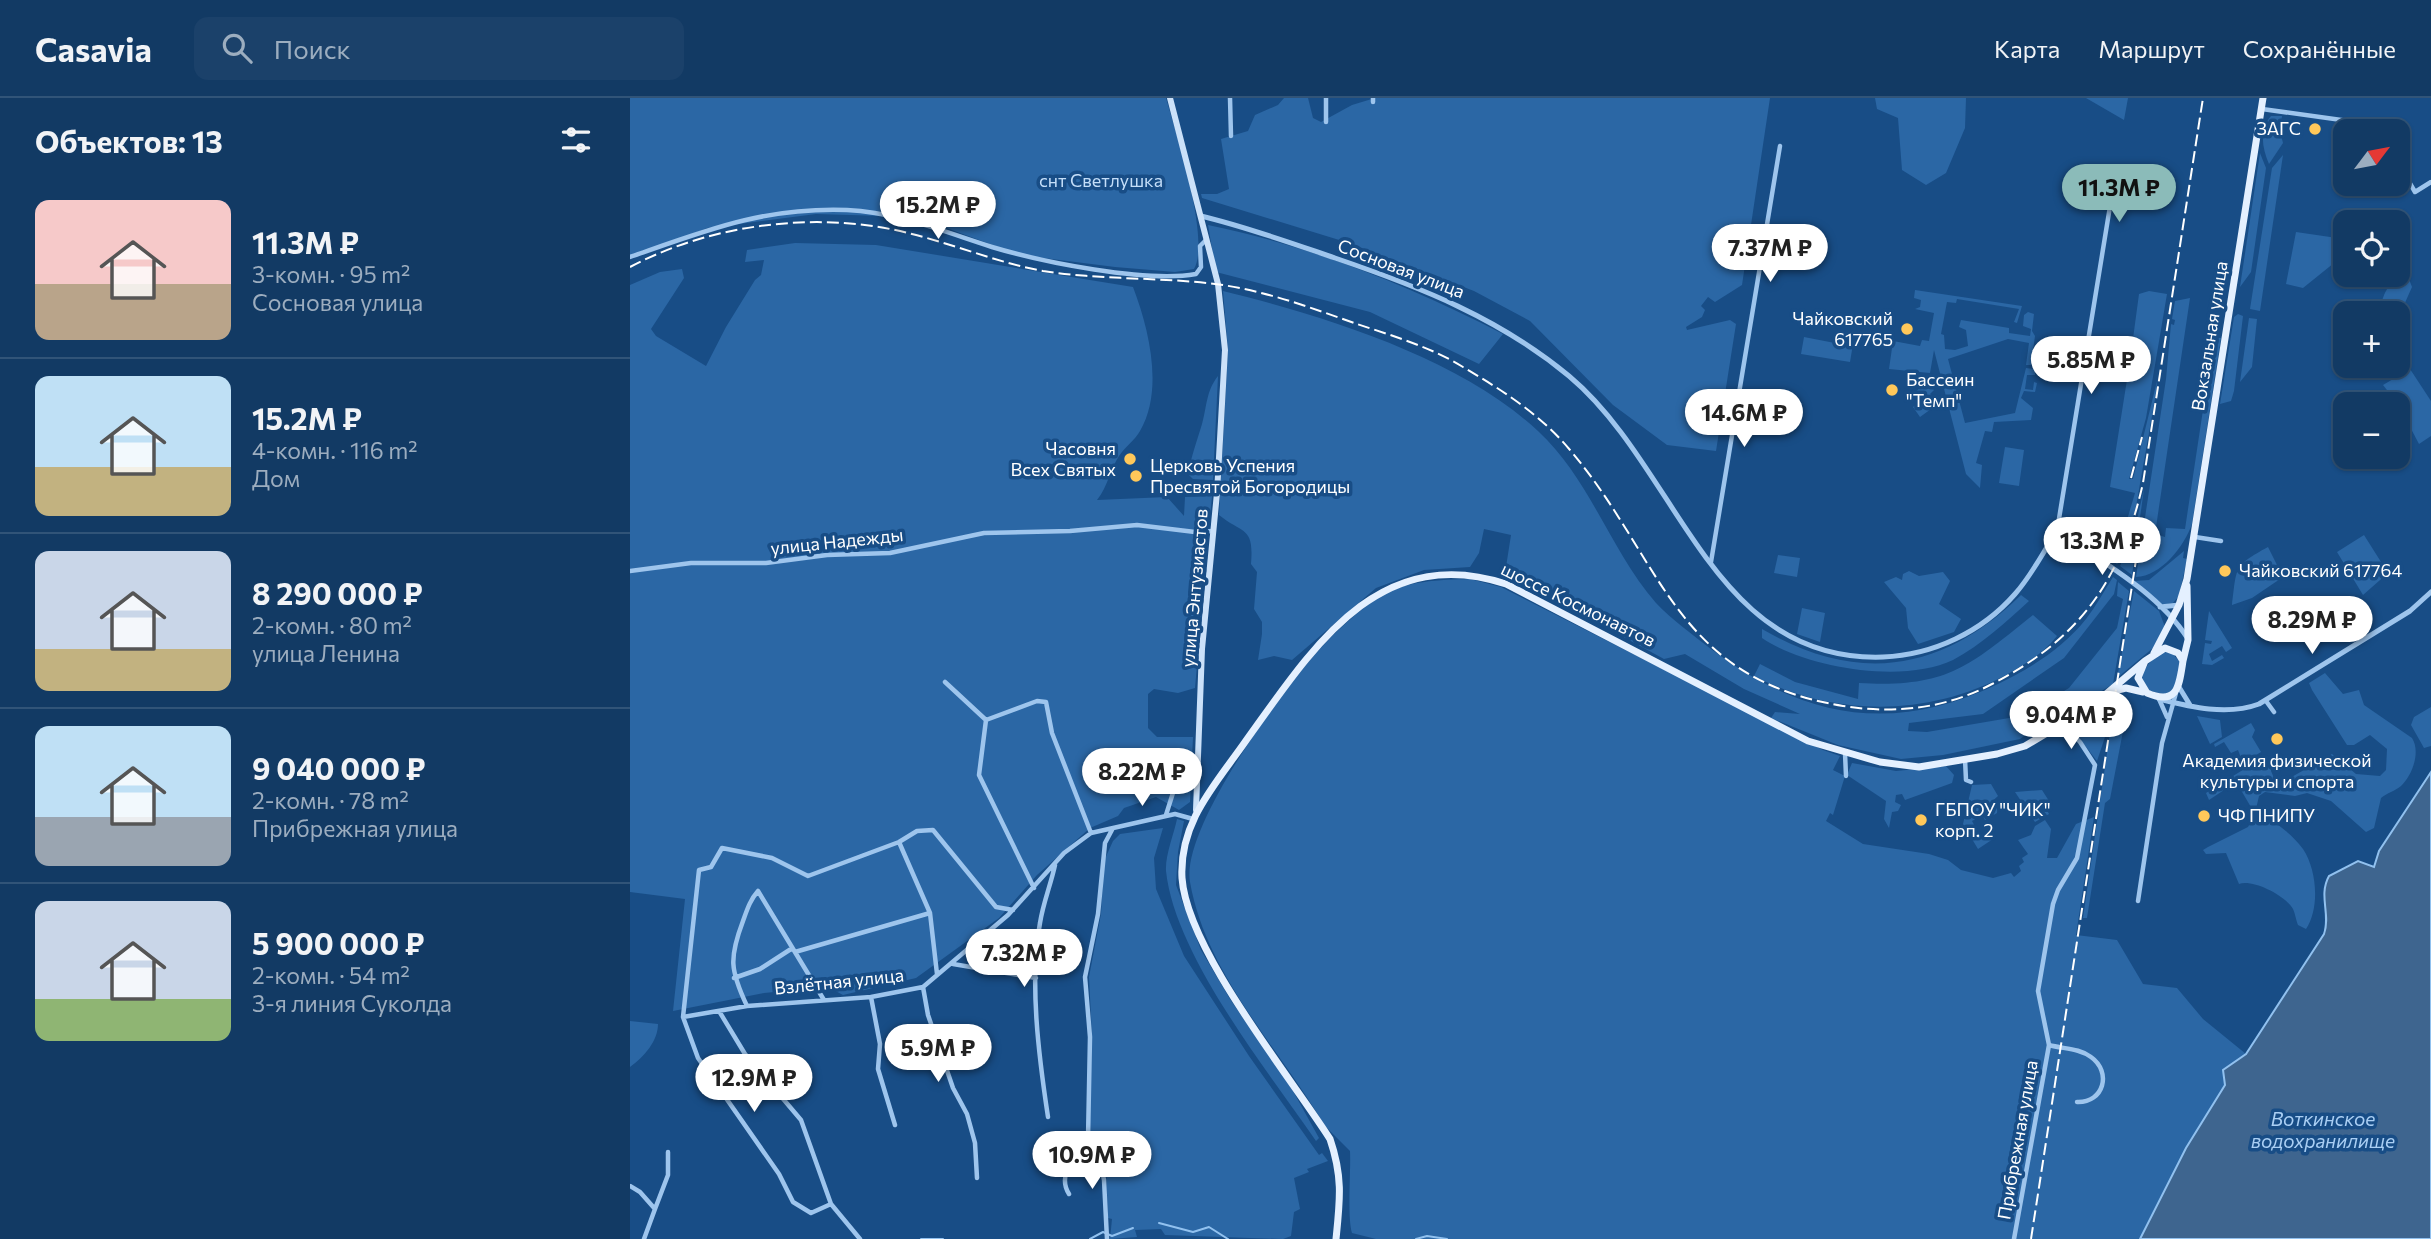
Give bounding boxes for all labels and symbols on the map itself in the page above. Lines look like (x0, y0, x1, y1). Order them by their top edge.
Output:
place label: ЗАГС (2256, 117, 2301, 139)
north arrow (2333, 119, 2410, 196)
marker: ЗАГС (2307, 121, 2323, 137)
pin: 11.3M ₽ (2054, 164, 2184, 224)
park label: снт Светлушка (1039, 169, 1163, 191)
pin: 15.2M ₽ (873, 181, 1003, 241)
pin: 7.37M ₽ (1705, 225, 1835, 284)
street label: Сосновая улица (1335, 234, 1468, 302)
street label: Вокзальная улица (2186, 259, 2232, 412)
place label: Чайковский 617765 (1792, 307, 1893, 350)
marker: Чайковский 617765 (1899, 321, 1915, 337)
pin: 5.85M ₽ (2026, 336, 2156, 396)
place label: Бассеин "Темп" (1906, 368, 1975, 411)
marker: Бассеин "Темп" (1884, 382, 1900, 398)
pin: 14.6M ₽ (1679, 390, 1809, 449)
place label: Часовня Всех Святых (1011, 437, 1116, 480)
marker: Часовня Всех Святых (1122, 451, 1138, 467)
place label: Церковь Успения Пресвятой Богородицы (1150, 454, 1350, 497)
marker: Церковь Успения Пресвятой Богородицы (1128, 468, 1144, 484)
street label: улица Энтузиастов (1176, 508, 1212, 668)
pin: 13.3M ₽ (2037, 518, 2167, 577)
street label: улица Надежды (769, 523, 904, 559)
street label: шоссе Космонавтов (1498, 557, 1659, 651)
place label: Чайковский 617764 (2239, 559, 2402, 581)
marker: Чайковский 617764 (2217, 563, 2233, 579)
pin: 8.29M ₽ (2247, 596, 2377, 656)
pin: 9.04M ₽ (2006, 692, 2136, 751)
marker: Академия физической культуры и спорта (2269, 731, 2285, 747)
pin: 8.22M ₽ (1077, 748, 1207, 808)
place label: Академия физической культуры и спорта (2182, 749, 2372, 792)
place label: ГБПОУ "ЧИК" корп. 2 (1935, 798, 2051, 841)
place label: ЧФ ПНИПУ (2218, 804, 2315, 826)
marker: ЧФ ПНИПУ (2196, 808, 2212, 824)
marker: ГБПОУ "ЧИК" корп. 2 (1913, 812, 1929, 828)
pin: 7.32M ₽ (959, 930, 1089, 989)
street label: Взлётная улица (773, 963, 905, 999)
pin: 5.9M ₽ (881, 1024, 995, 1084)
pin: 12.9M ₽ (689, 1054, 819, 1114)
street label: Прибрежная улица (1992, 1059, 2042, 1221)
water label: Воткинское водохранилище (2251, 1107, 2395, 1152)
pin: 10.9M ₽ (1027, 1132, 1157, 1191)

